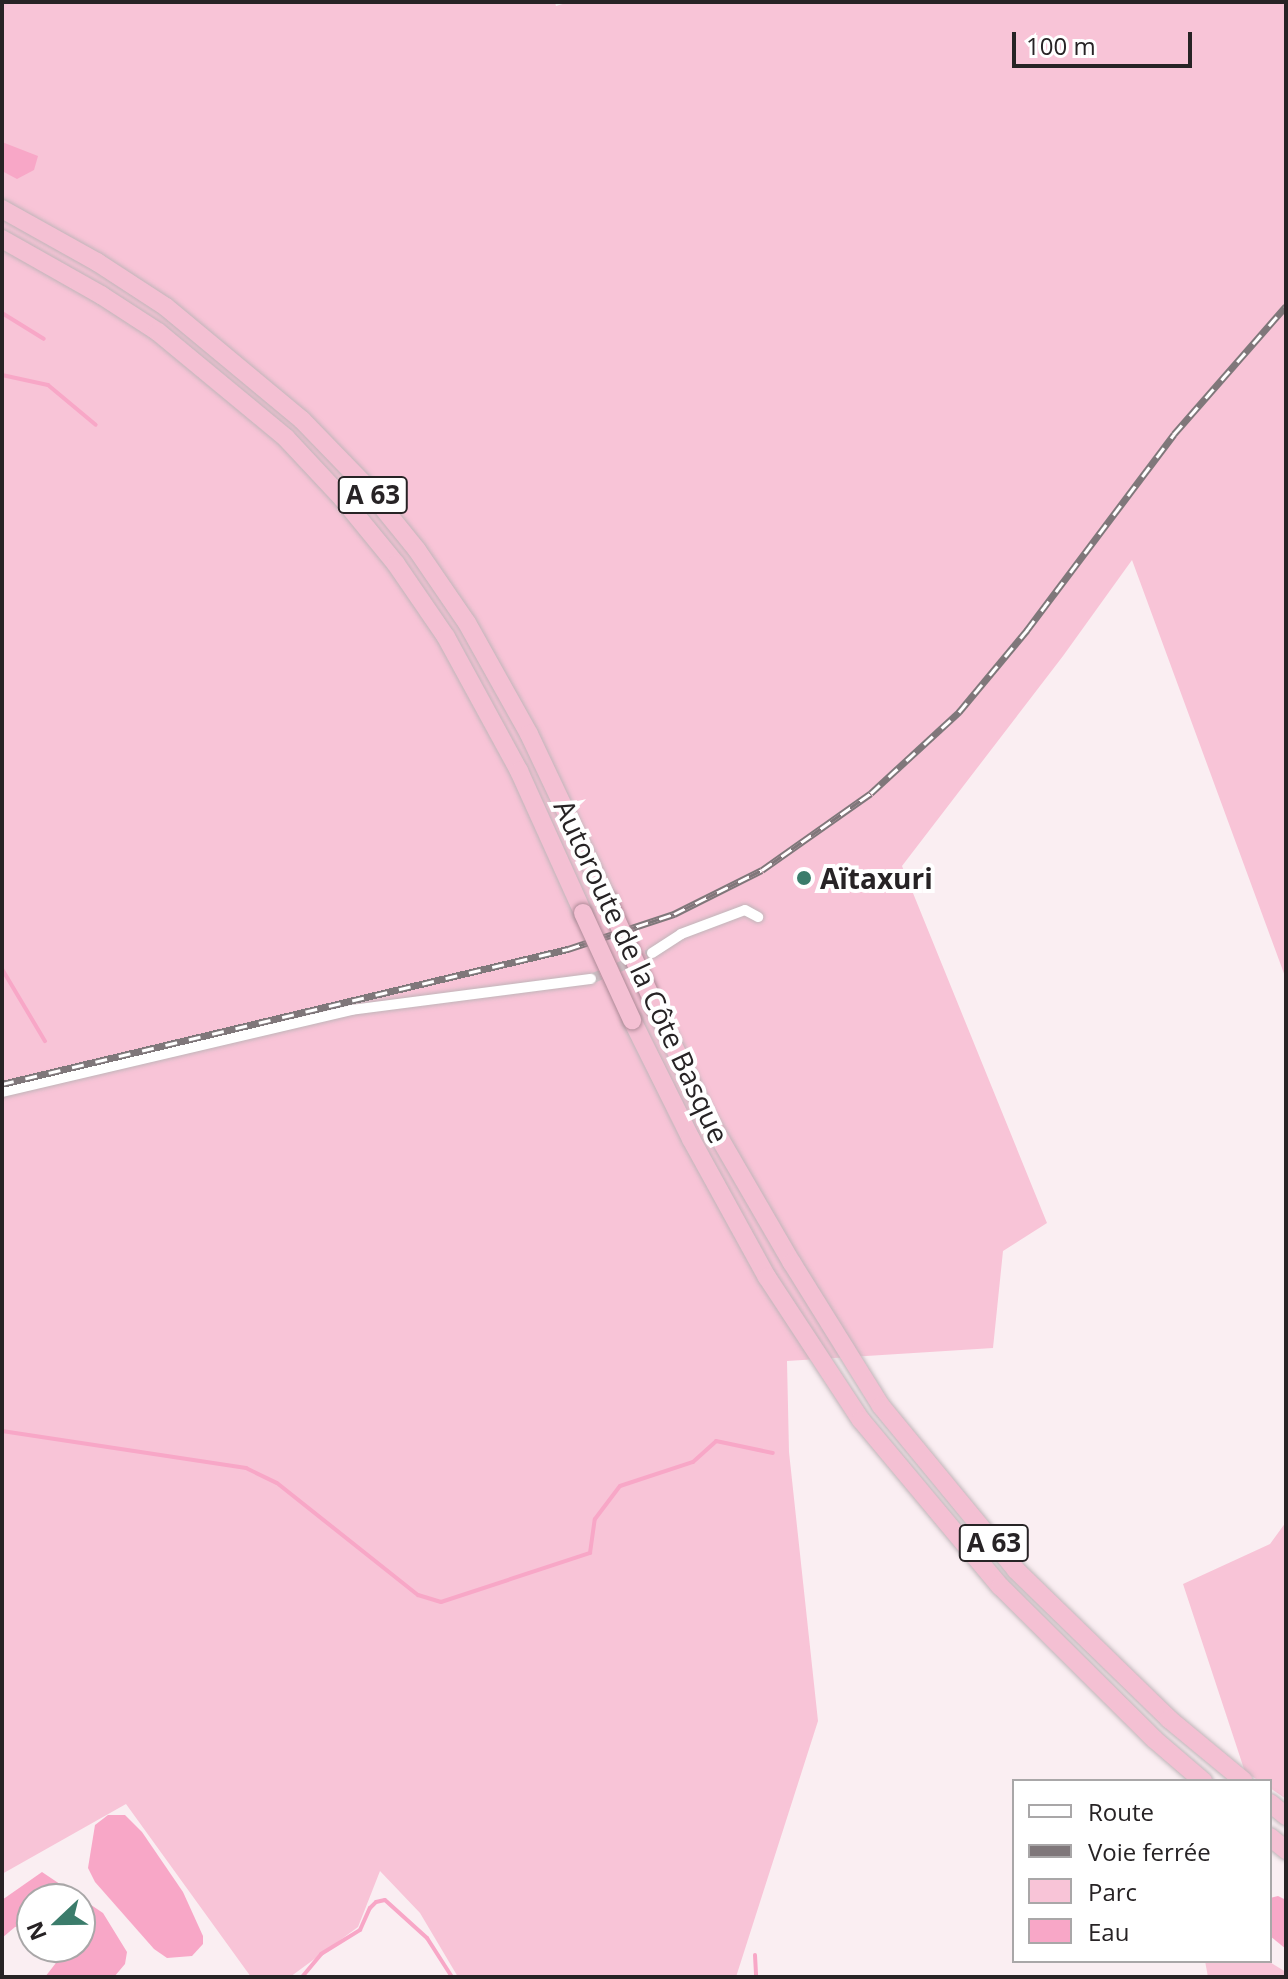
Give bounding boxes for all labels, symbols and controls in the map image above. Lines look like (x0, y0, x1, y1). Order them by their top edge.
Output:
scale bar (1016, 16, 1196, 66)
text: 100 m (1026, 29, 1096, 62)
road number: A 63 (337, 473, 409, 517)
street label: Autoroute de la Côte Basque (548, 794, 736, 1148)
place label: Aïtaxuri (820, 861, 933, 895)
marker: Aïtaxuri (795, 869, 813, 887)
road number: A 63 (958, 1521, 1030, 1565)
legend (1012, 1779, 1272, 1963)
text: Route (1088, 1795, 1154, 1828)
text: Voie ferrée (1088, 1835, 1211, 1868)
text: Parc (1088, 1875, 1137, 1908)
north arrow (16, 1883, 96, 1963)
text: Eau (1088, 1915, 1129, 1948)
text: N (18, 1917, 53, 1945)

